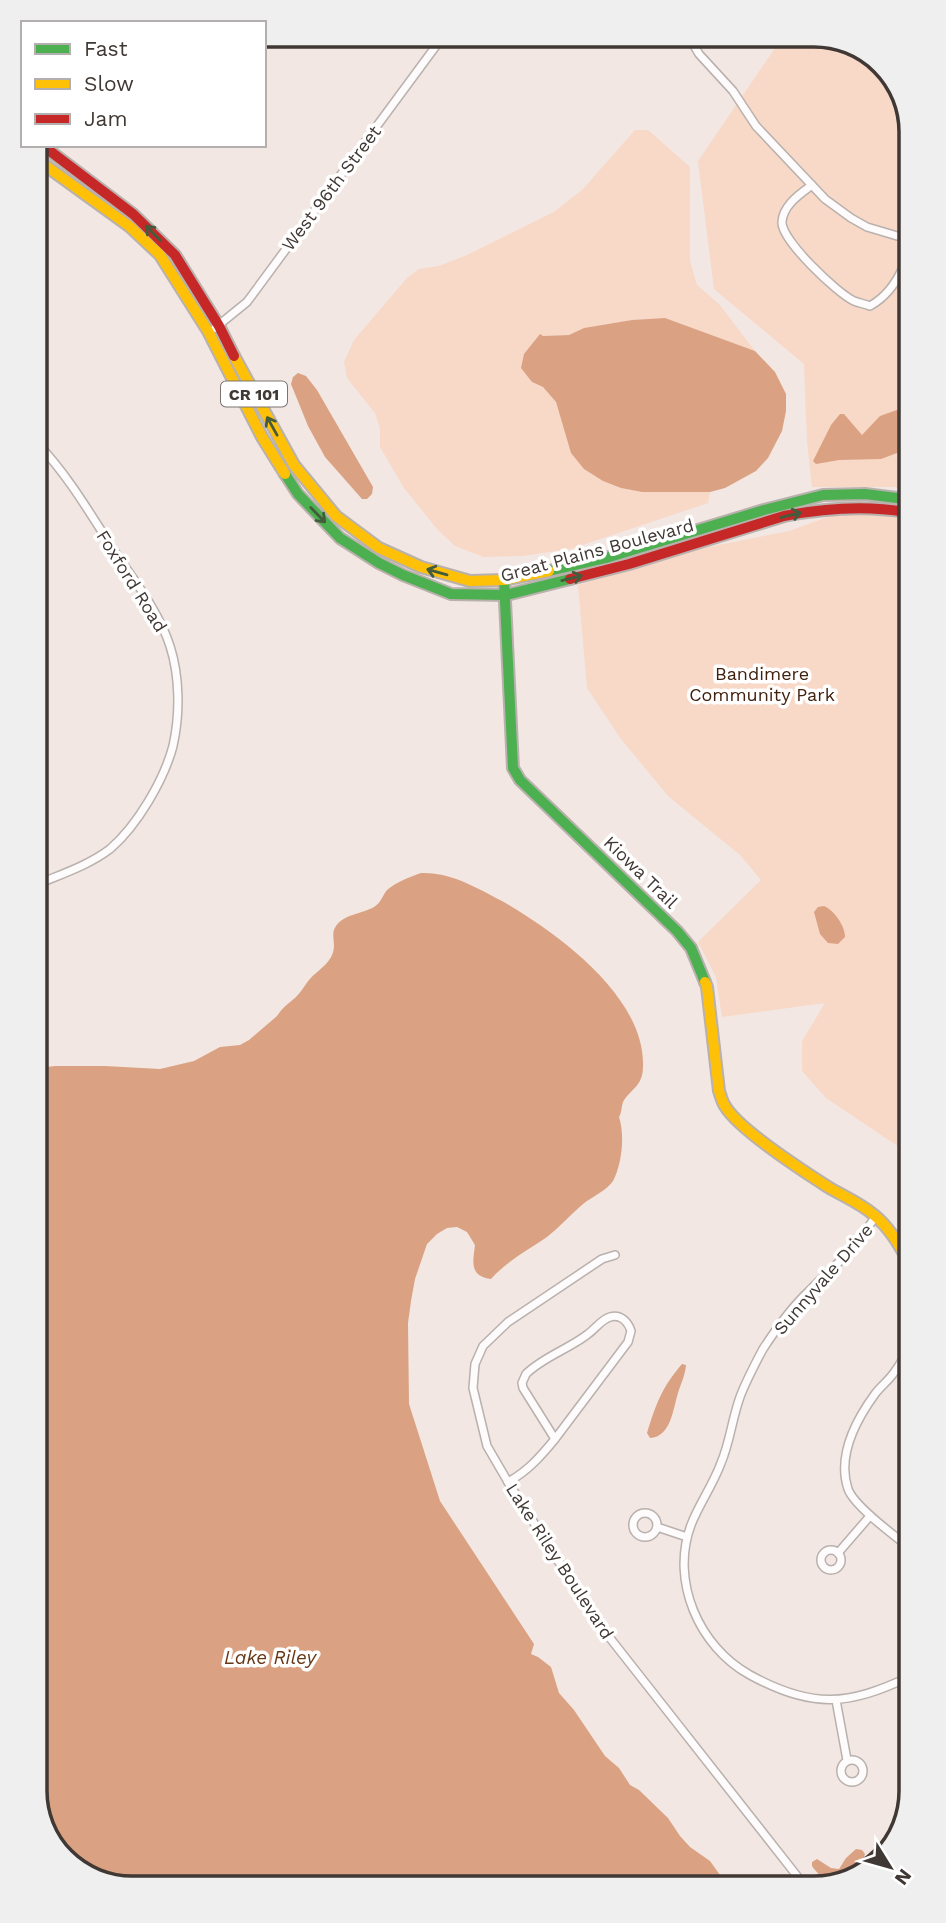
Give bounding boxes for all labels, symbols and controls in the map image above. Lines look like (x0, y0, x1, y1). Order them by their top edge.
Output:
legend (21, 21, 266, 147)
text: Fast (84, 36, 128, 61)
text: Slow (84, 71, 134, 96)
text: Jam (84, 106, 127, 131)
street label: West 96th Street (277, 121, 385, 255)
one-way arrow (145, 225, 162, 242)
road number: CR 101 (221, 382, 287, 406)
one-way arrow (265, 416, 278, 437)
one-way arrow (309, 506, 326, 523)
one-way arrow (779, 508, 802, 521)
street label: Great Plains Boulevard (498, 514, 696, 586)
street label: Foxford Road (92, 526, 172, 636)
one-way arrow (426, 565, 449, 578)
one-way arrow (560, 571, 583, 584)
park label: Bandimere Community Park (689, 663, 835, 705)
street label: Kiowa Trail (600, 832, 683, 913)
street label: Sunnyvale Drive (769, 1219, 877, 1339)
street label: Lake Riley Boulevard (502, 1479, 618, 1643)
water label: Lake Riley (224, 1646, 317, 1669)
north arrow (855, 1832, 925, 1902)
text: N (890, 1864, 917, 1889)

